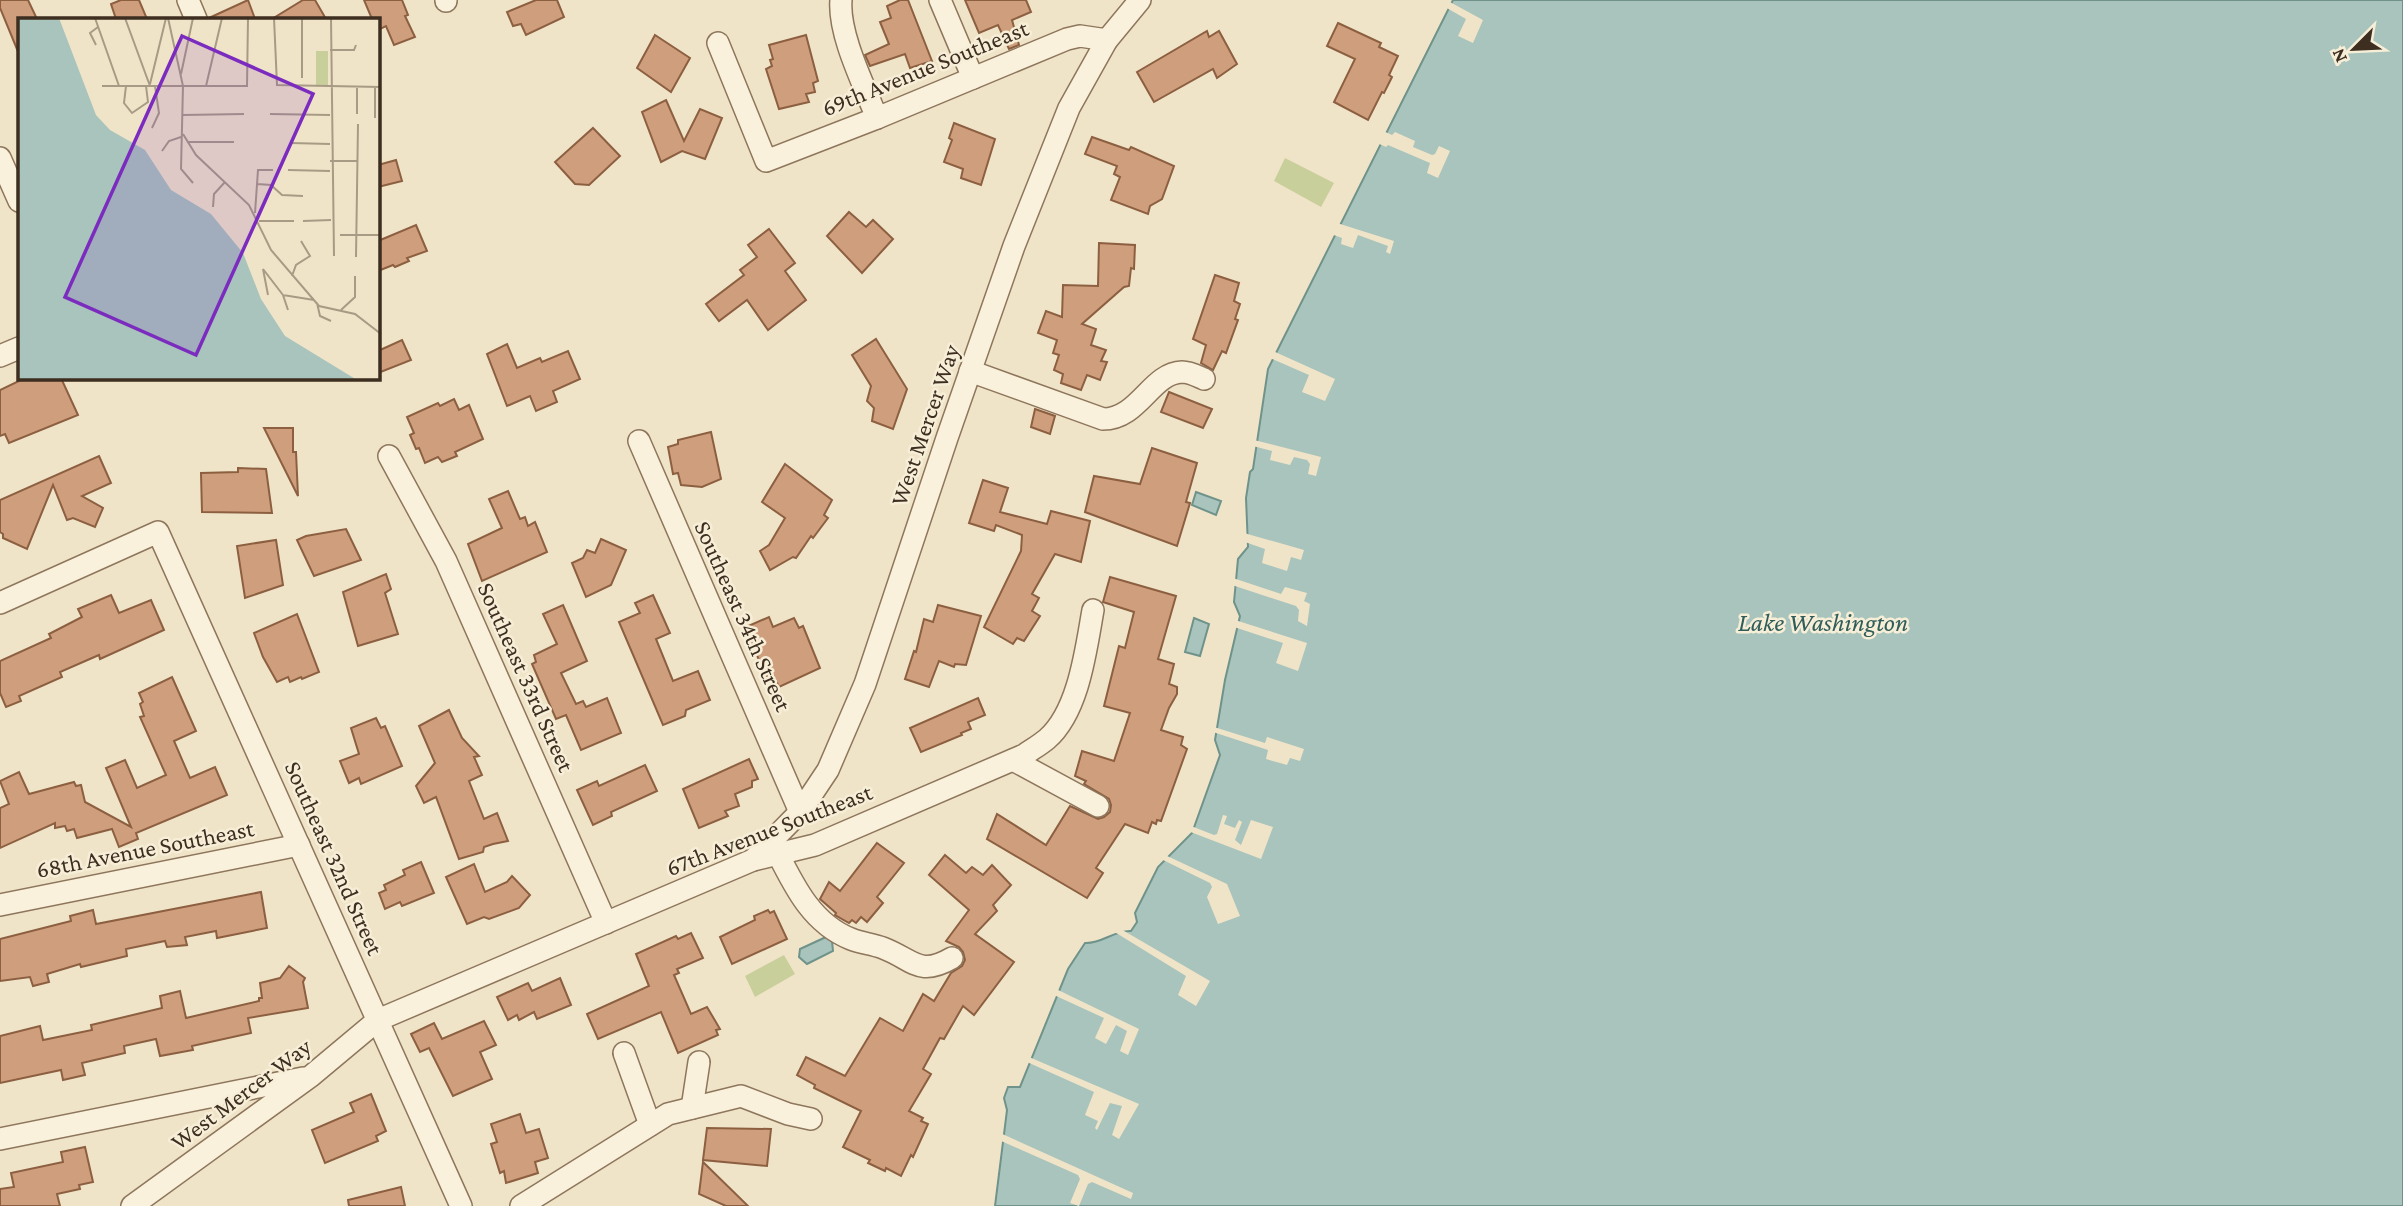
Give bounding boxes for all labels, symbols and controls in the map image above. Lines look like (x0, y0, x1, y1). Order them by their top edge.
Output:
street label: 69th Avenue Southeast (818, 13, 1033, 121)
north arrow (2319, 14, 2389, 84)
inset map (18, 18, 380, 380)
text: N (2327, 45, 2351, 66)
street label: West Mercer Way (884, 340, 965, 509)
street label: Southeast 34th Street (689, 516, 798, 716)
street label: Southeast 33rd Street (473, 578, 581, 777)
water label: Lake Washington (1738, 608, 1908, 637)
street label: Southeast 32nd Street (280, 757, 390, 960)
street label: 67th Avenue Southeast (662, 777, 877, 881)
street label: 68th Avenue Southeast (34, 814, 257, 883)
street label: West Mercer Way (165, 1032, 317, 1155)

